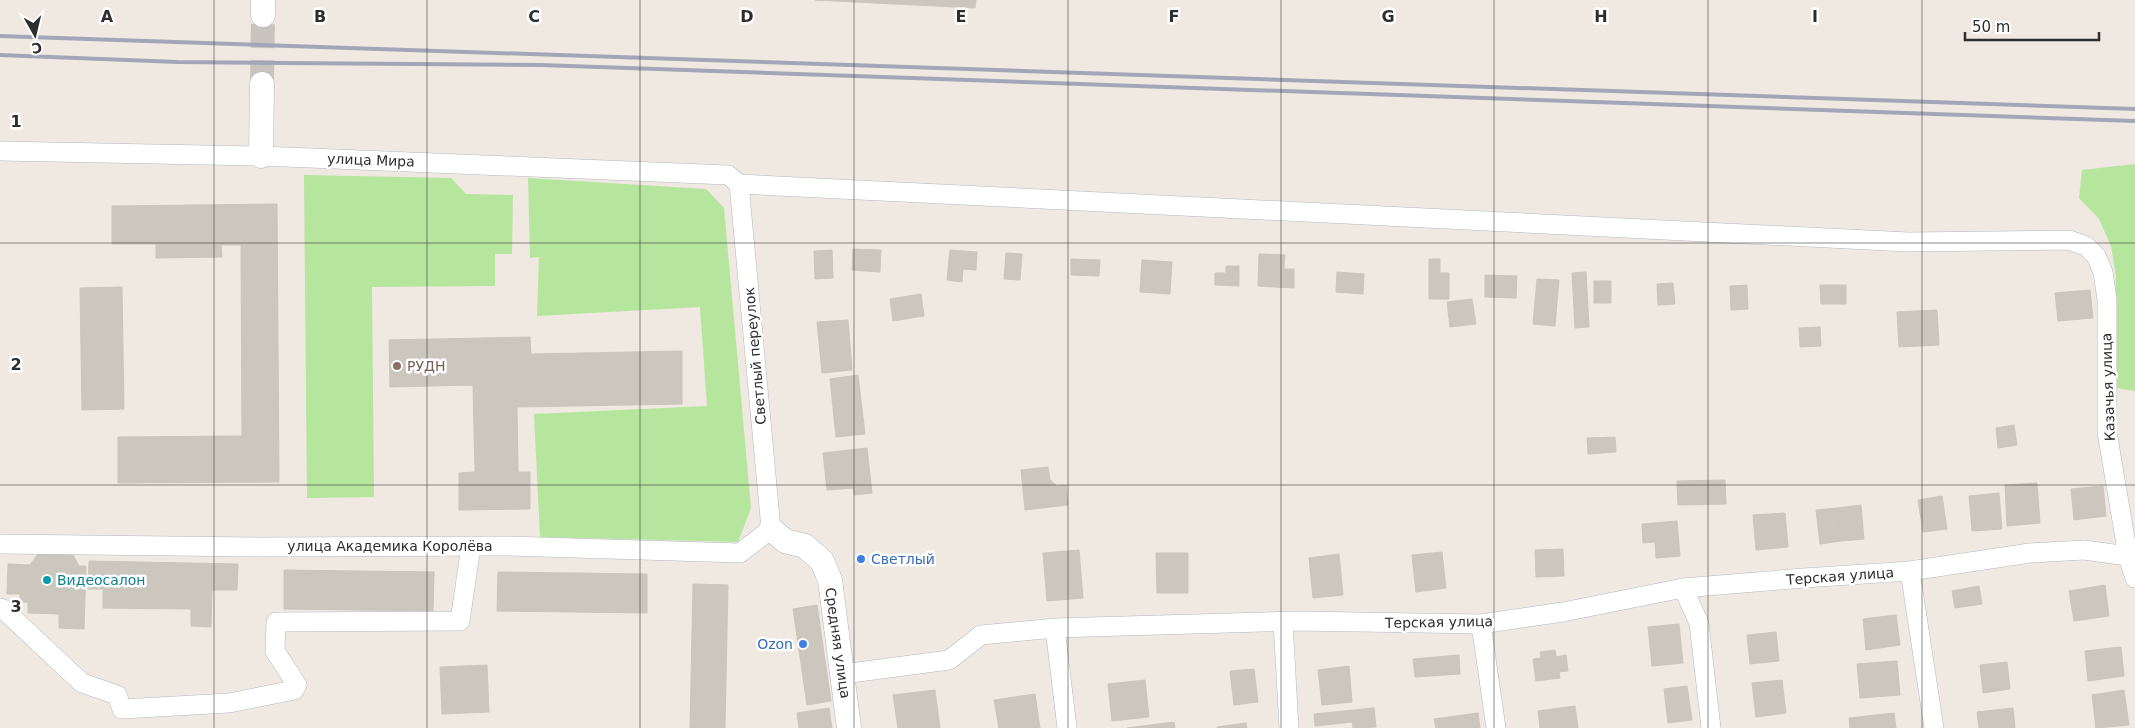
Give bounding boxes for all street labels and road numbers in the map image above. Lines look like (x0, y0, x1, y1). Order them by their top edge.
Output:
street label: улица Мира (327, 150, 415, 170)
street label: Светлый переулок (741, 287, 769, 425)
street label: Казачья улица (2098, 333, 2118, 441)
street label: улица Академика Королёва (287, 538, 493, 554)
street label: Терская улица (1785, 564, 1894, 588)
street label: Средняя улица (822, 587, 854, 699)
street label: Терская улица (1384, 613, 1493, 631)

